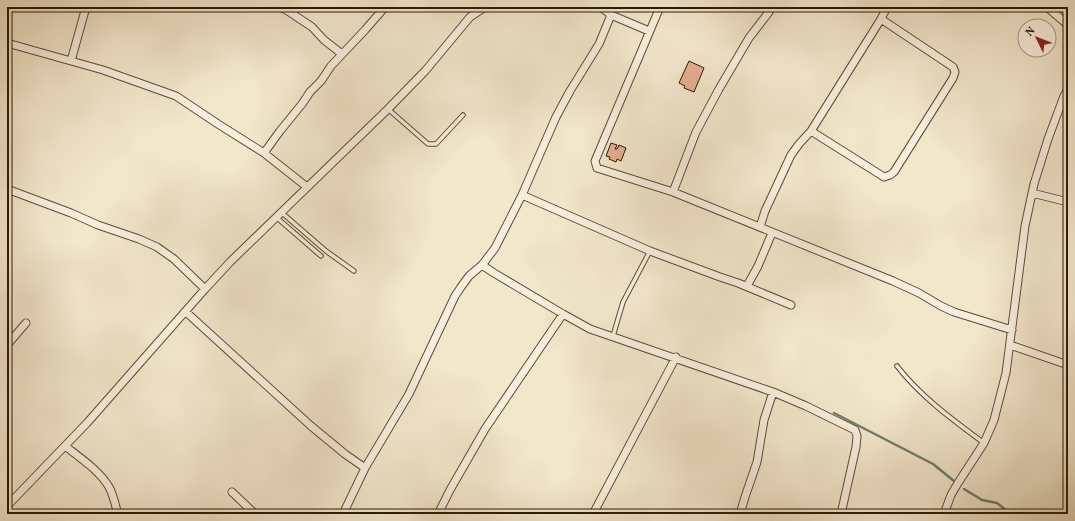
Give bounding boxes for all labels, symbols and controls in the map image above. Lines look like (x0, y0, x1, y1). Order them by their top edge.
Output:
north arrow (1017, 18, 1057, 58)
text: N (1023, 24, 1039, 40)

